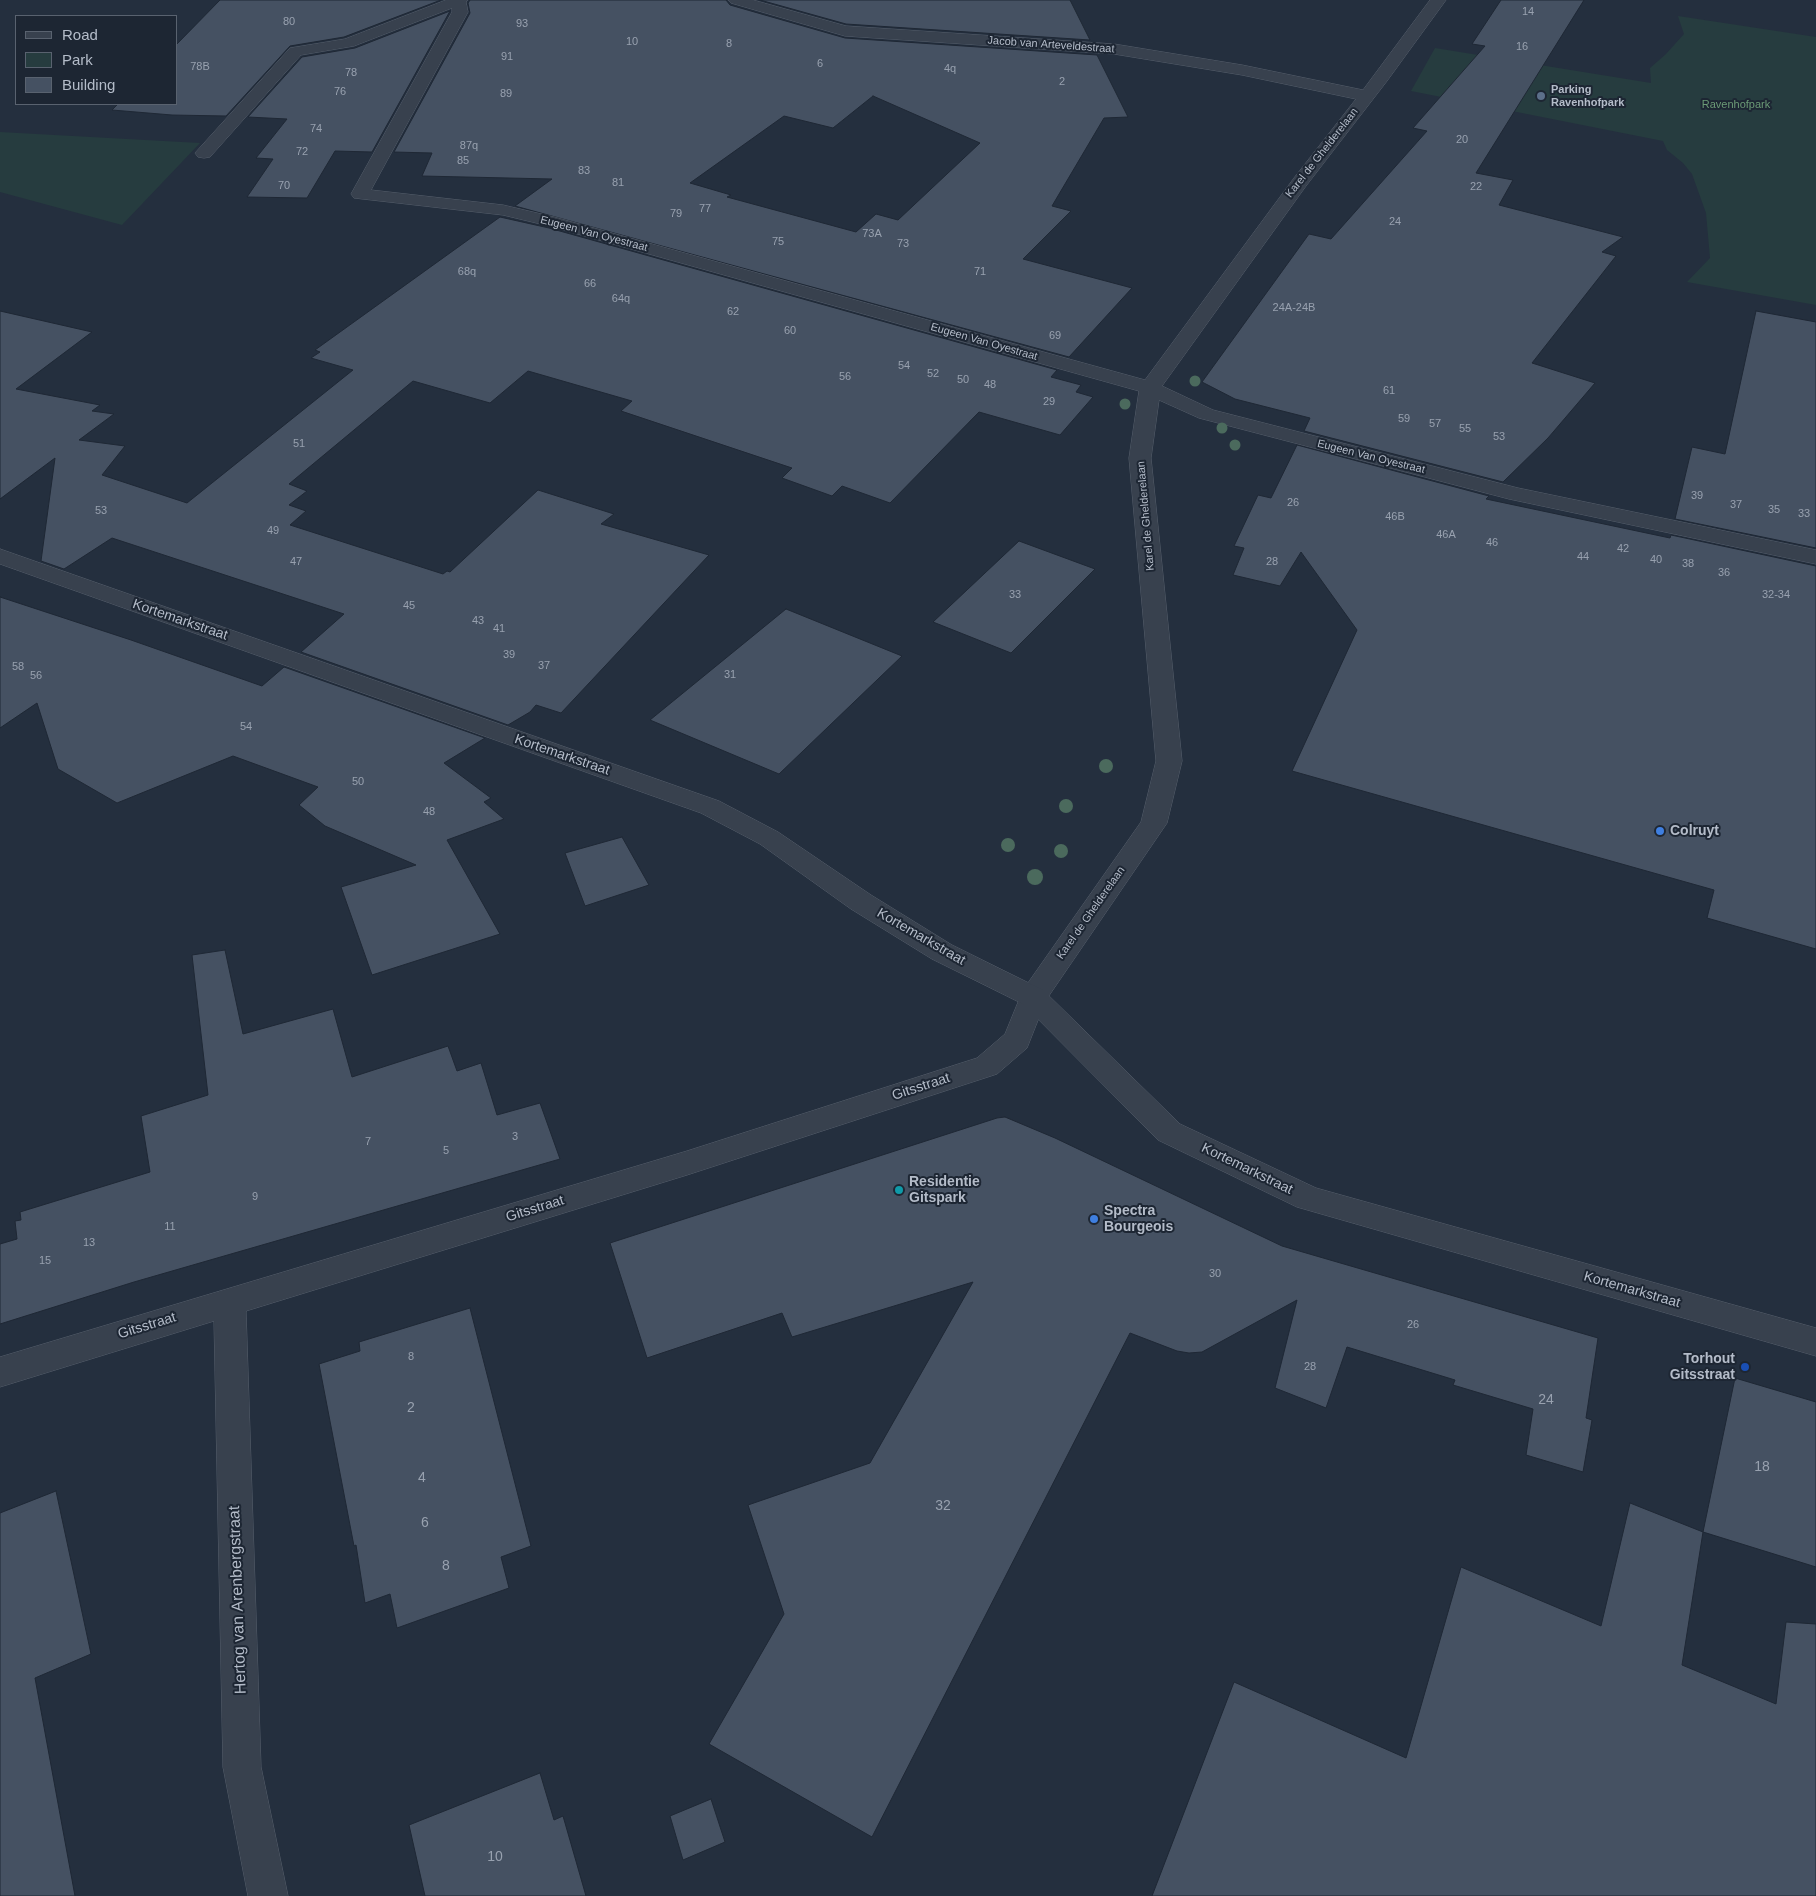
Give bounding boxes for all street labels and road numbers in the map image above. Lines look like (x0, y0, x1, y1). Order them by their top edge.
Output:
street label: Jacob van Arteveldestraat (987, 34, 1115, 56)
street label: Karel de Ghelderelaan (1283, 106, 1361, 200)
street label: Eugeen Van Oyestraat (539, 213, 649, 255)
street label: Eugeen Van Oyestraat (929, 320, 1039, 364)
street label: Eugeen Van Oyestraat (1316, 437, 1426, 477)
street label: Karel de Ghelderelaan (1135, 461, 1157, 571)
street label: Kortemarkstraat (130, 596, 230, 644)
street label: Kortemarkstraat (512, 731, 612, 779)
street label: Karel de Ghelderelaan (1054, 864, 1128, 962)
street label: Kortemarkstraat (874, 905, 968, 969)
street label: Gitsstraat (890, 1070, 952, 1104)
street label: Kortemarkstraat (1199, 1140, 1295, 1198)
street label: Gitsstraat (504, 1192, 566, 1226)
street label: Kortemarkstraat (1582, 1268, 1682, 1312)
street label: Gitsstraat (116, 1309, 178, 1343)
street label: Hertog van Arenbergstraat (225, 1505, 251, 1695)

